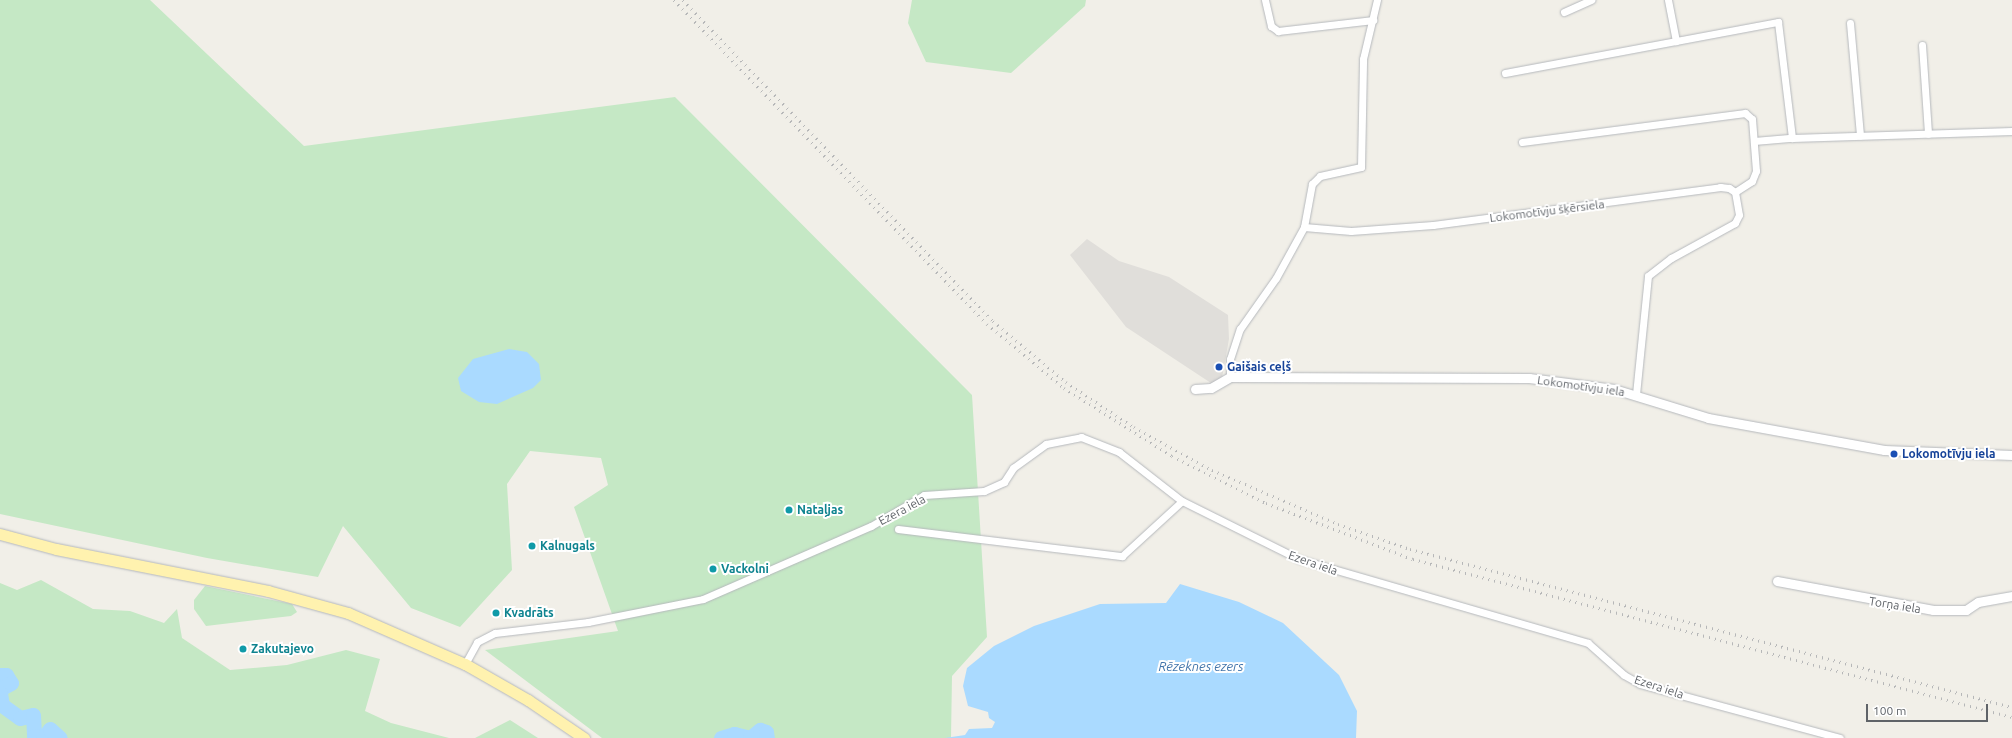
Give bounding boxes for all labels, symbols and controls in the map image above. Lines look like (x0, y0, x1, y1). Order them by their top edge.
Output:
street label: Lokomotīvju šķērsiela (1489, 197, 1605, 225)
place label: Gaišais ceļš (1227, 360, 1291, 374)
marker: Gaišais ceļš (1214, 362, 1224, 372)
street label: Lokomotīvju iela (1536, 373, 1626, 399)
place label: Lokomotīvju iela (1902, 447, 1995, 461)
marker: Lokomotīvju iela (1889, 449, 1899, 459)
street label: Ezera iela (876, 492, 928, 528)
place label: Nataļjas (797, 503, 843, 517)
marker: Nataļjas (784, 505, 794, 515)
place label: Kalnugals (540, 539, 595, 553)
marker: Kalnugals (527, 541, 537, 551)
street label: Ezera iela (1286, 548, 1340, 578)
place label: Vackolni (721, 562, 769, 576)
marker: Vackolni (708, 564, 718, 574)
street label: Torņa iela (1868, 594, 1922, 616)
place label: Kvadrāts (504, 606, 554, 620)
marker: Kvadrāts (491, 608, 501, 618)
place label: Zakutajevo (251, 642, 314, 656)
marker: Zakutajevo (238, 644, 248, 654)
water label: Rēzeknes ezers (1159, 658, 1243, 674)
street label: Ezera iela (1632, 672, 1686, 702)
scale bar (1868, 696, 1990, 722)
text: 100 m (1873, 704, 1906, 717)

